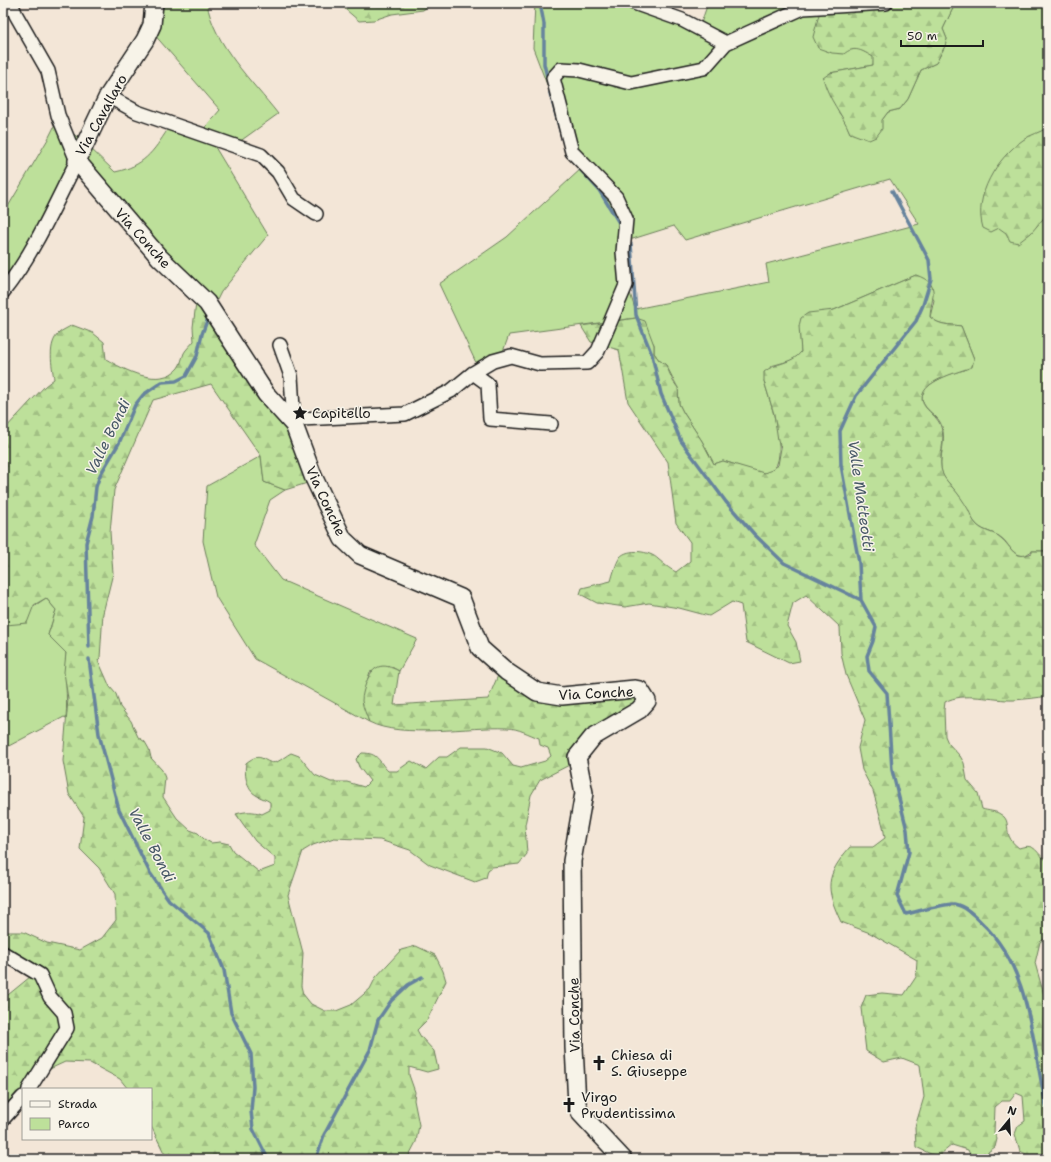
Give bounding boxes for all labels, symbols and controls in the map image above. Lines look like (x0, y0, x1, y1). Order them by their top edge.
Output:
scale bar (901, 22, 983, 48)
text: 50 m (907, 28, 937, 44)
street label: Via Cavallaro (71, 71, 131, 159)
street label: Via Conche (111, 204, 175, 272)
water label: Valle Bondi (81, 395, 135, 478)
place icon: Capitello (291, 404, 309, 422)
place label: Capitello (312, 404, 371, 422)
water label: Valle Matteotti (843, 439, 879, 554)
street label: Via Conche (302, 463, 350, 539)
street label: Via Conche (558, 682, 634, 704)
water label: Valle Bondi (124, 804, 180, 887)
street label: Via Conche (564, 977, 584, 1053)
place label: Chiesa di S. Giuseppe (611, 1046, 687, 1080)
church icon: Chiesa di S. Giuseppe (590, 1054, 608, 1072)
legend (22, 1088, 152, 1140)
place label: Virgo Prudentissima (581, 1088, 676, 1122)
text: Strada (58, 1096, 98, 1112)
church icon: Virgo Prudentissima (560, 1096, 578, 1114)
north arrow (989, 1100, 1029, 1140)
text: N (1005, 1102, 1019, 1120)
text: Parco (58, 1116, 90, 1132)

